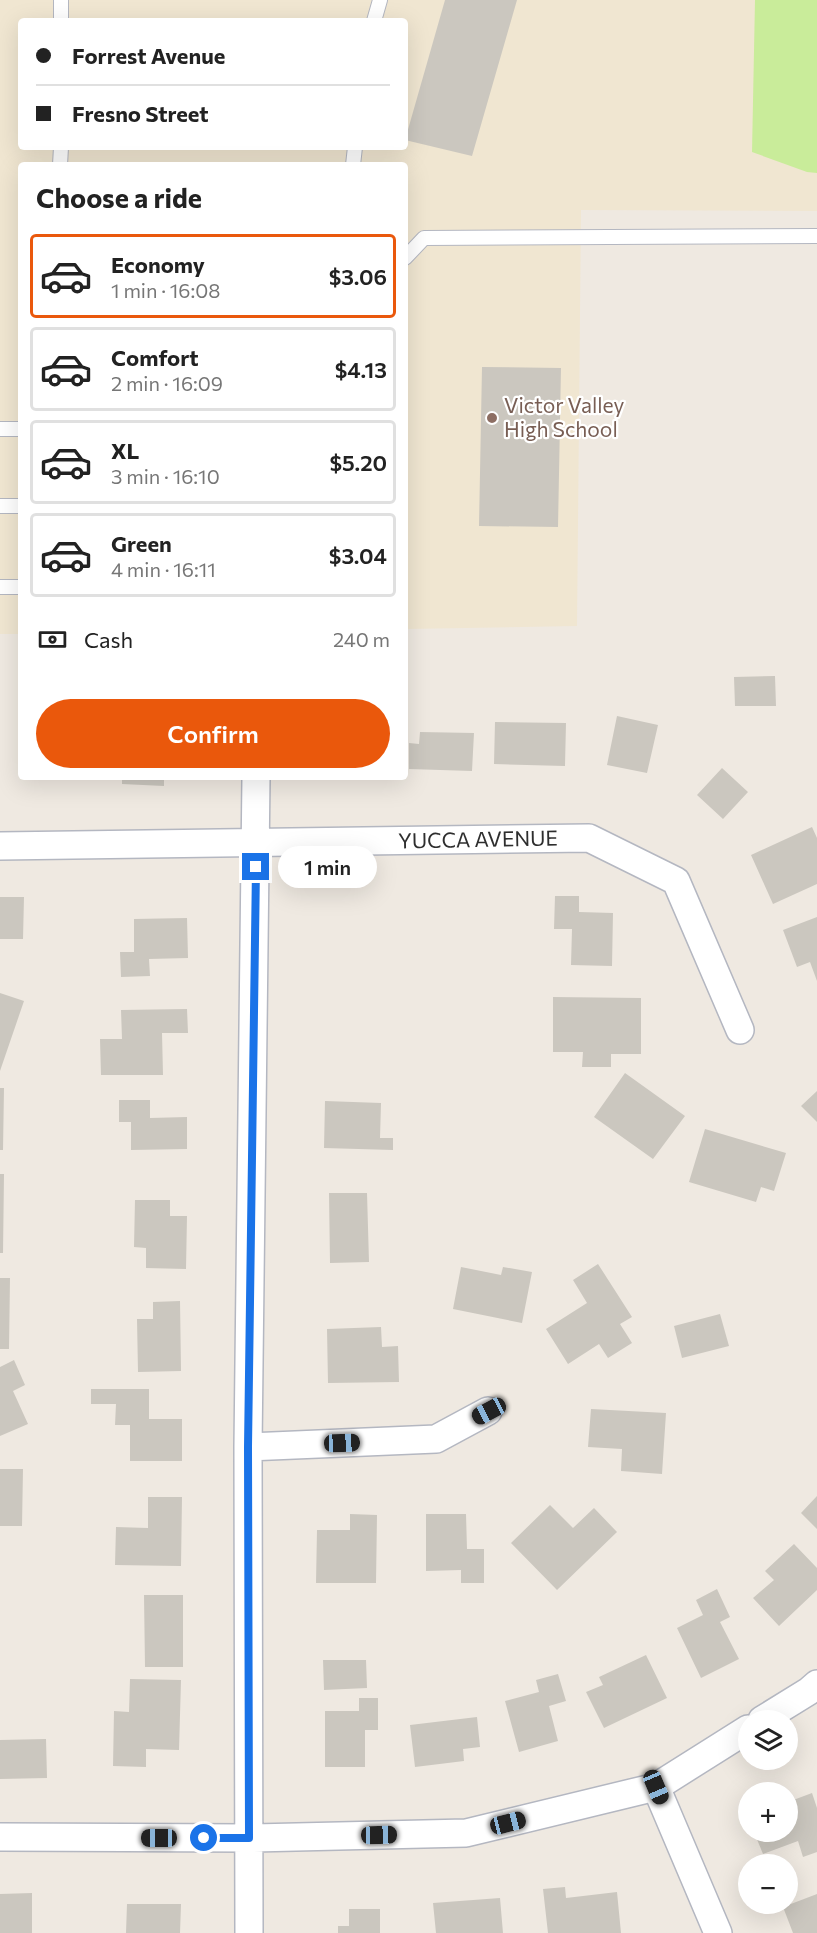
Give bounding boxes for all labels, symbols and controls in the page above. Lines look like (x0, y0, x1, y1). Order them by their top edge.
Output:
text: Forrest Avenue (72, 42, 225, 69)
text: Fresno Street (72, 100, 209, 127)
text: Choose a ride (36, 181, 202, 214)
icon: car (39, 249, 93, 303)
text: Economy (111, 251, 205, 278)
text: $3.06 (329, 263, 387, 290)
text: 1 min · 16:08 (111, 278, 220, 302)
icon: car (39, 342, 93, 396)
text: Comfort (111, 344, 199, 371)
text: $4.13 (335, 356, 387, 383)
text: 2 min · 16:09 (111, 371, 223, 395)
place label: Victor Valley High School (504, 392, 624, 441)
marker: Victor Valley High School (485, 411, 499, 425)
icon: car (39, 435, 93, 489)
text: XL (111, 437, 139, 464)
text: $5.20 (330, 449, 387, 476)
text: 3 min · 16:10 (111, 464, 220, 488)
icon: car (39, 528, 93, 582)
text: Green (111, 530, 172, 557)
text: $3.04 (329, 542, 387, 569)
text: 4 min · 16:11 (111, 557, 216, 581)
icon: cash (36, 623, 69, 656)
text: Cash (84, 626, 133, 653)
text: 240 m (333, 627, 390, 651)
button: Confirm (36, 699, 390, 768)
street label: YUCCA AVENUE (398, 825, 558, 852)
callout: 1 min (277, 846, 376, 888)
route end (242, 853, 269, 880)
text: 1 min (304, 855, 351, 879)
car (469, 1395, 509, 1427)
car (324, 1433, 360, 1453)
map controls (738, 1710, 798, 1914)
button: layers (738, 1710, 798, 1770)
car (641, 1767, 671, 1807)
button: + (738, 1782, 798, 1842)
car (488, 1810, 528, 1836)
route start (190, 1824, 217, 1851)
car (361, 1826, 397, 1844)
car (141, 1829, 177, 1847)
button: − (738, 1854, 798, 1914)

